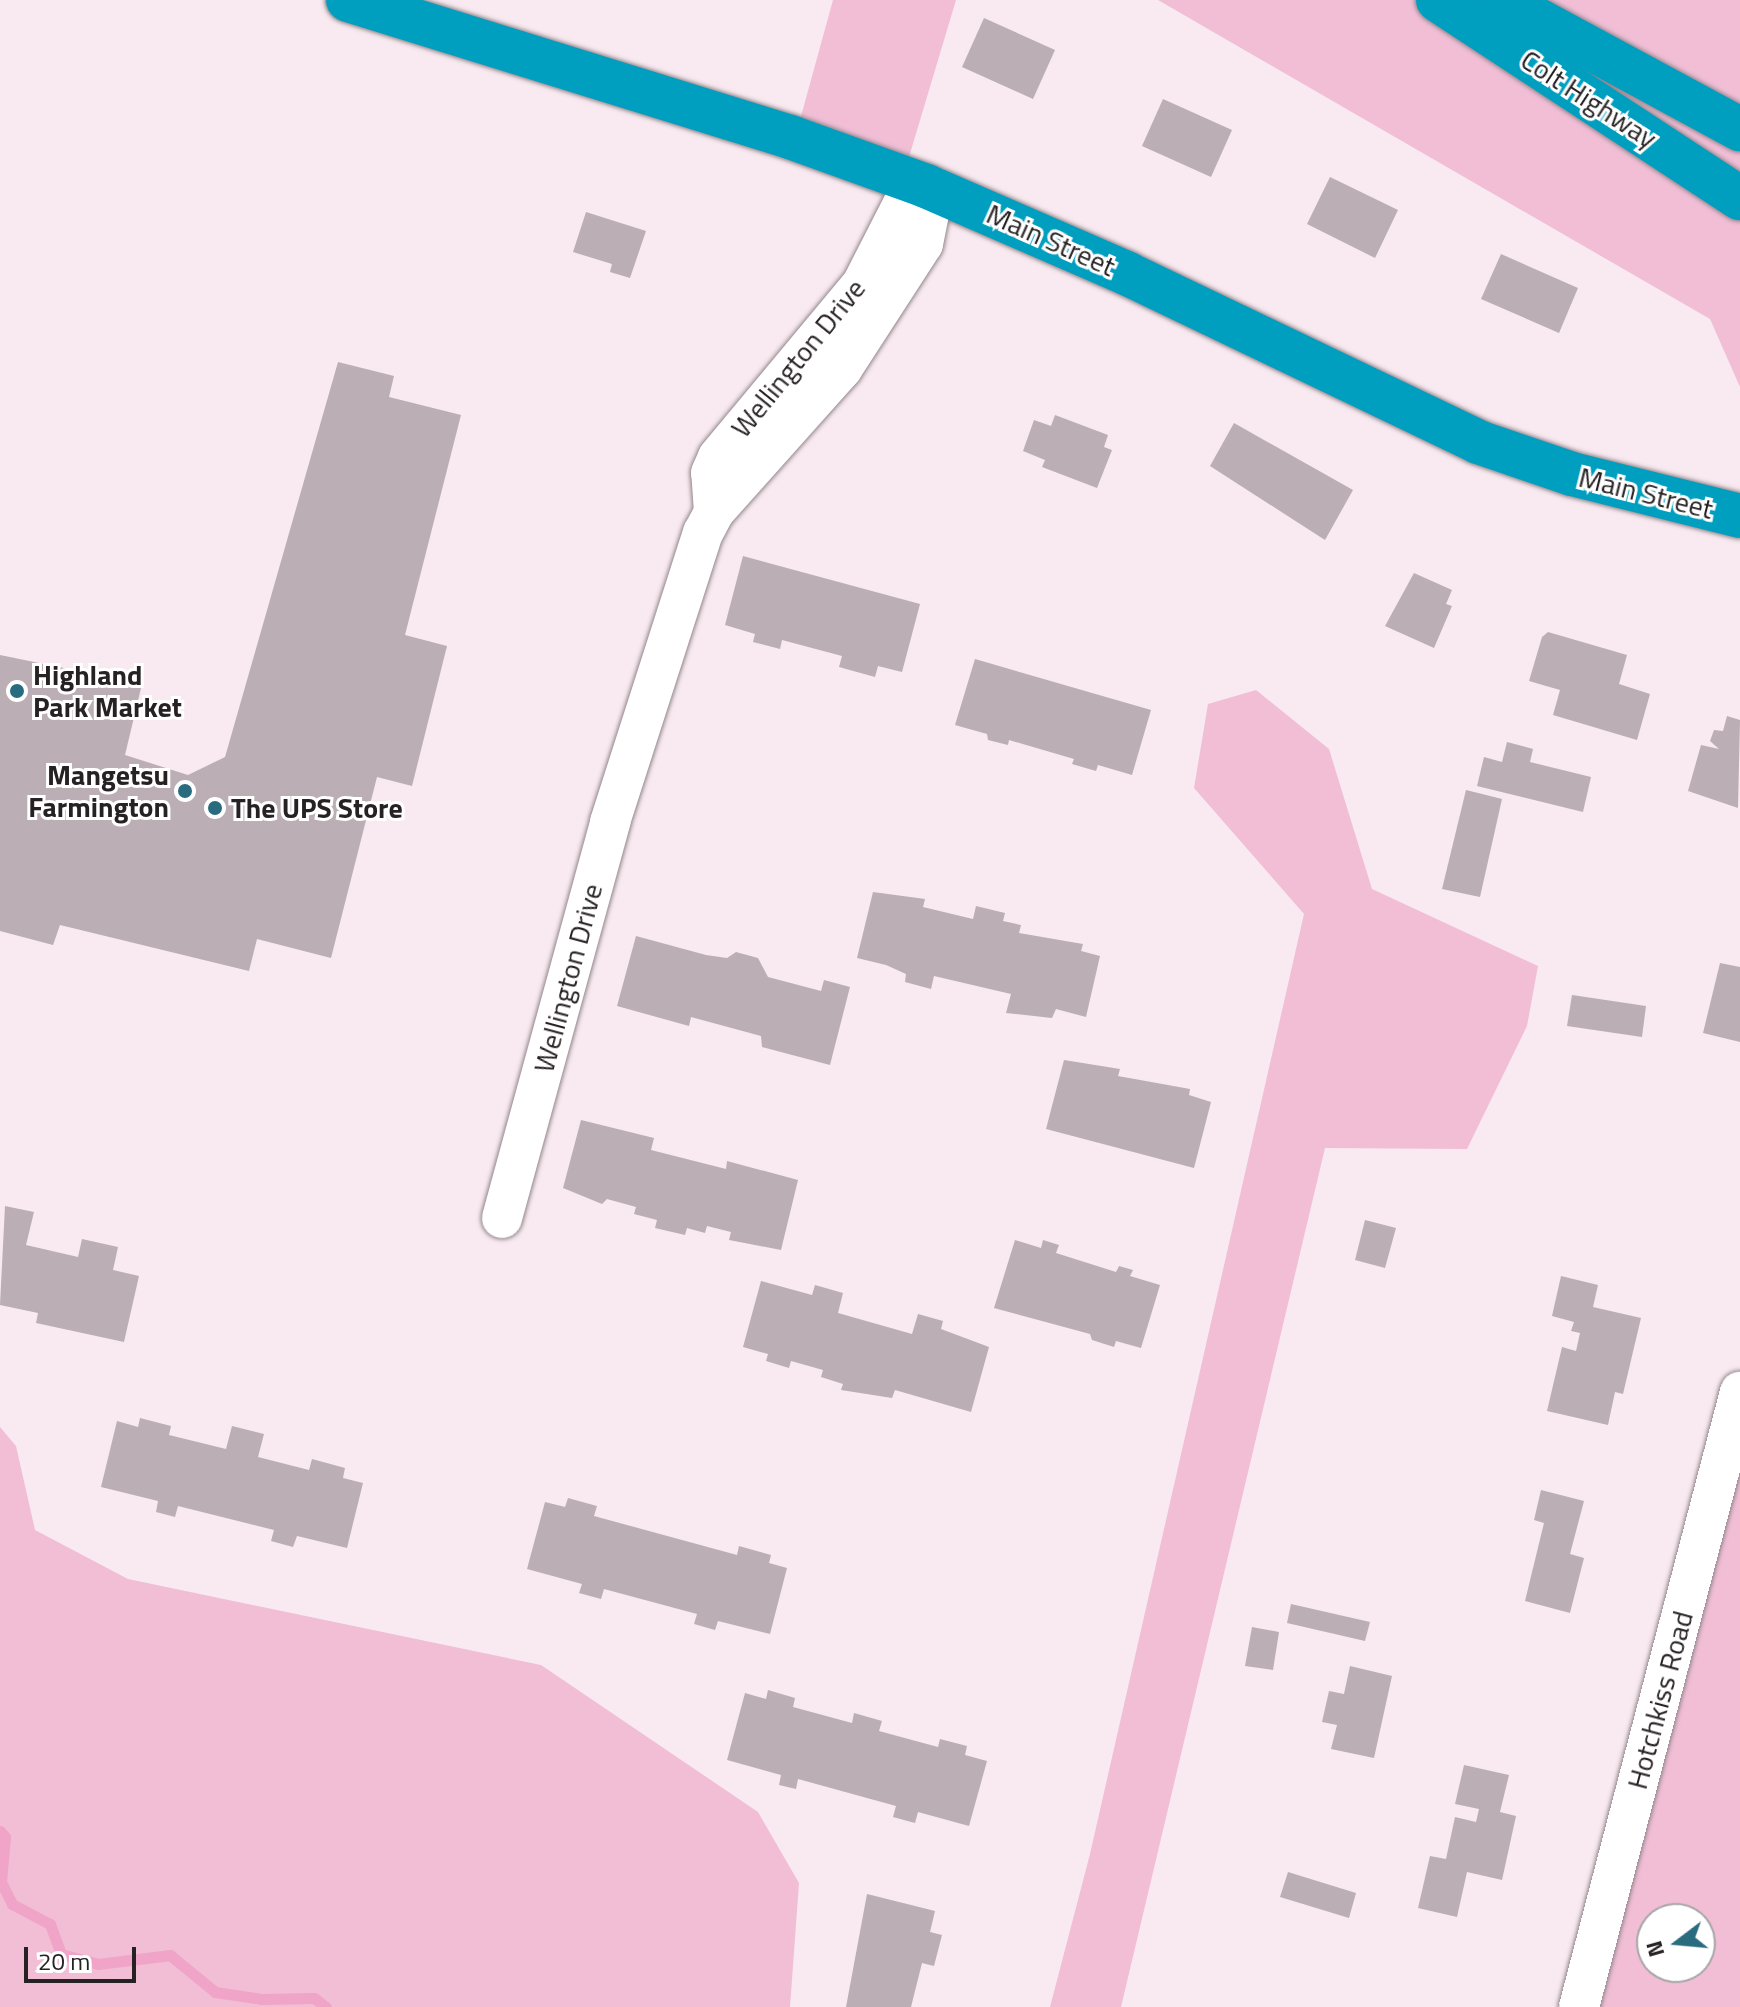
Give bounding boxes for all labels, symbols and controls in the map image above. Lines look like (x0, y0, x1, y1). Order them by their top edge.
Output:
street label: Colt Highway (1515, 43, 1663, 155)
street label: Main Street (982, 197, 1120, 283)
street label: Wellington Drive (724, 272, 872, 444)
street label: Main Street (1575, 460, 1717, 526)
place label: Highland Park Market (33, 658, 182, 724)
marker: Highland Park Market (8, 682, 26, 700)
place label: Mangetsu Farmington (28, 758, 169, 824)
marker: Mangetsu Farmington (176, 782, 194, 800)
place label: The UPS Store (231, 791, 403, 825)
marker: The UPS Store (206, 799, 224, 817)
street label: Wellington Drive (527, 880, 609, 1076)
street label: Hotchkiss Road (1620, 1607, 1700, 1793)
north arrow (1636, 1903, 1716, 1983)
scale bar (28, 1931, 140, 1981)
text: N (1636, 1937, 1673, 1961)
text: 20 m (38, 1943, 90, 1979)

